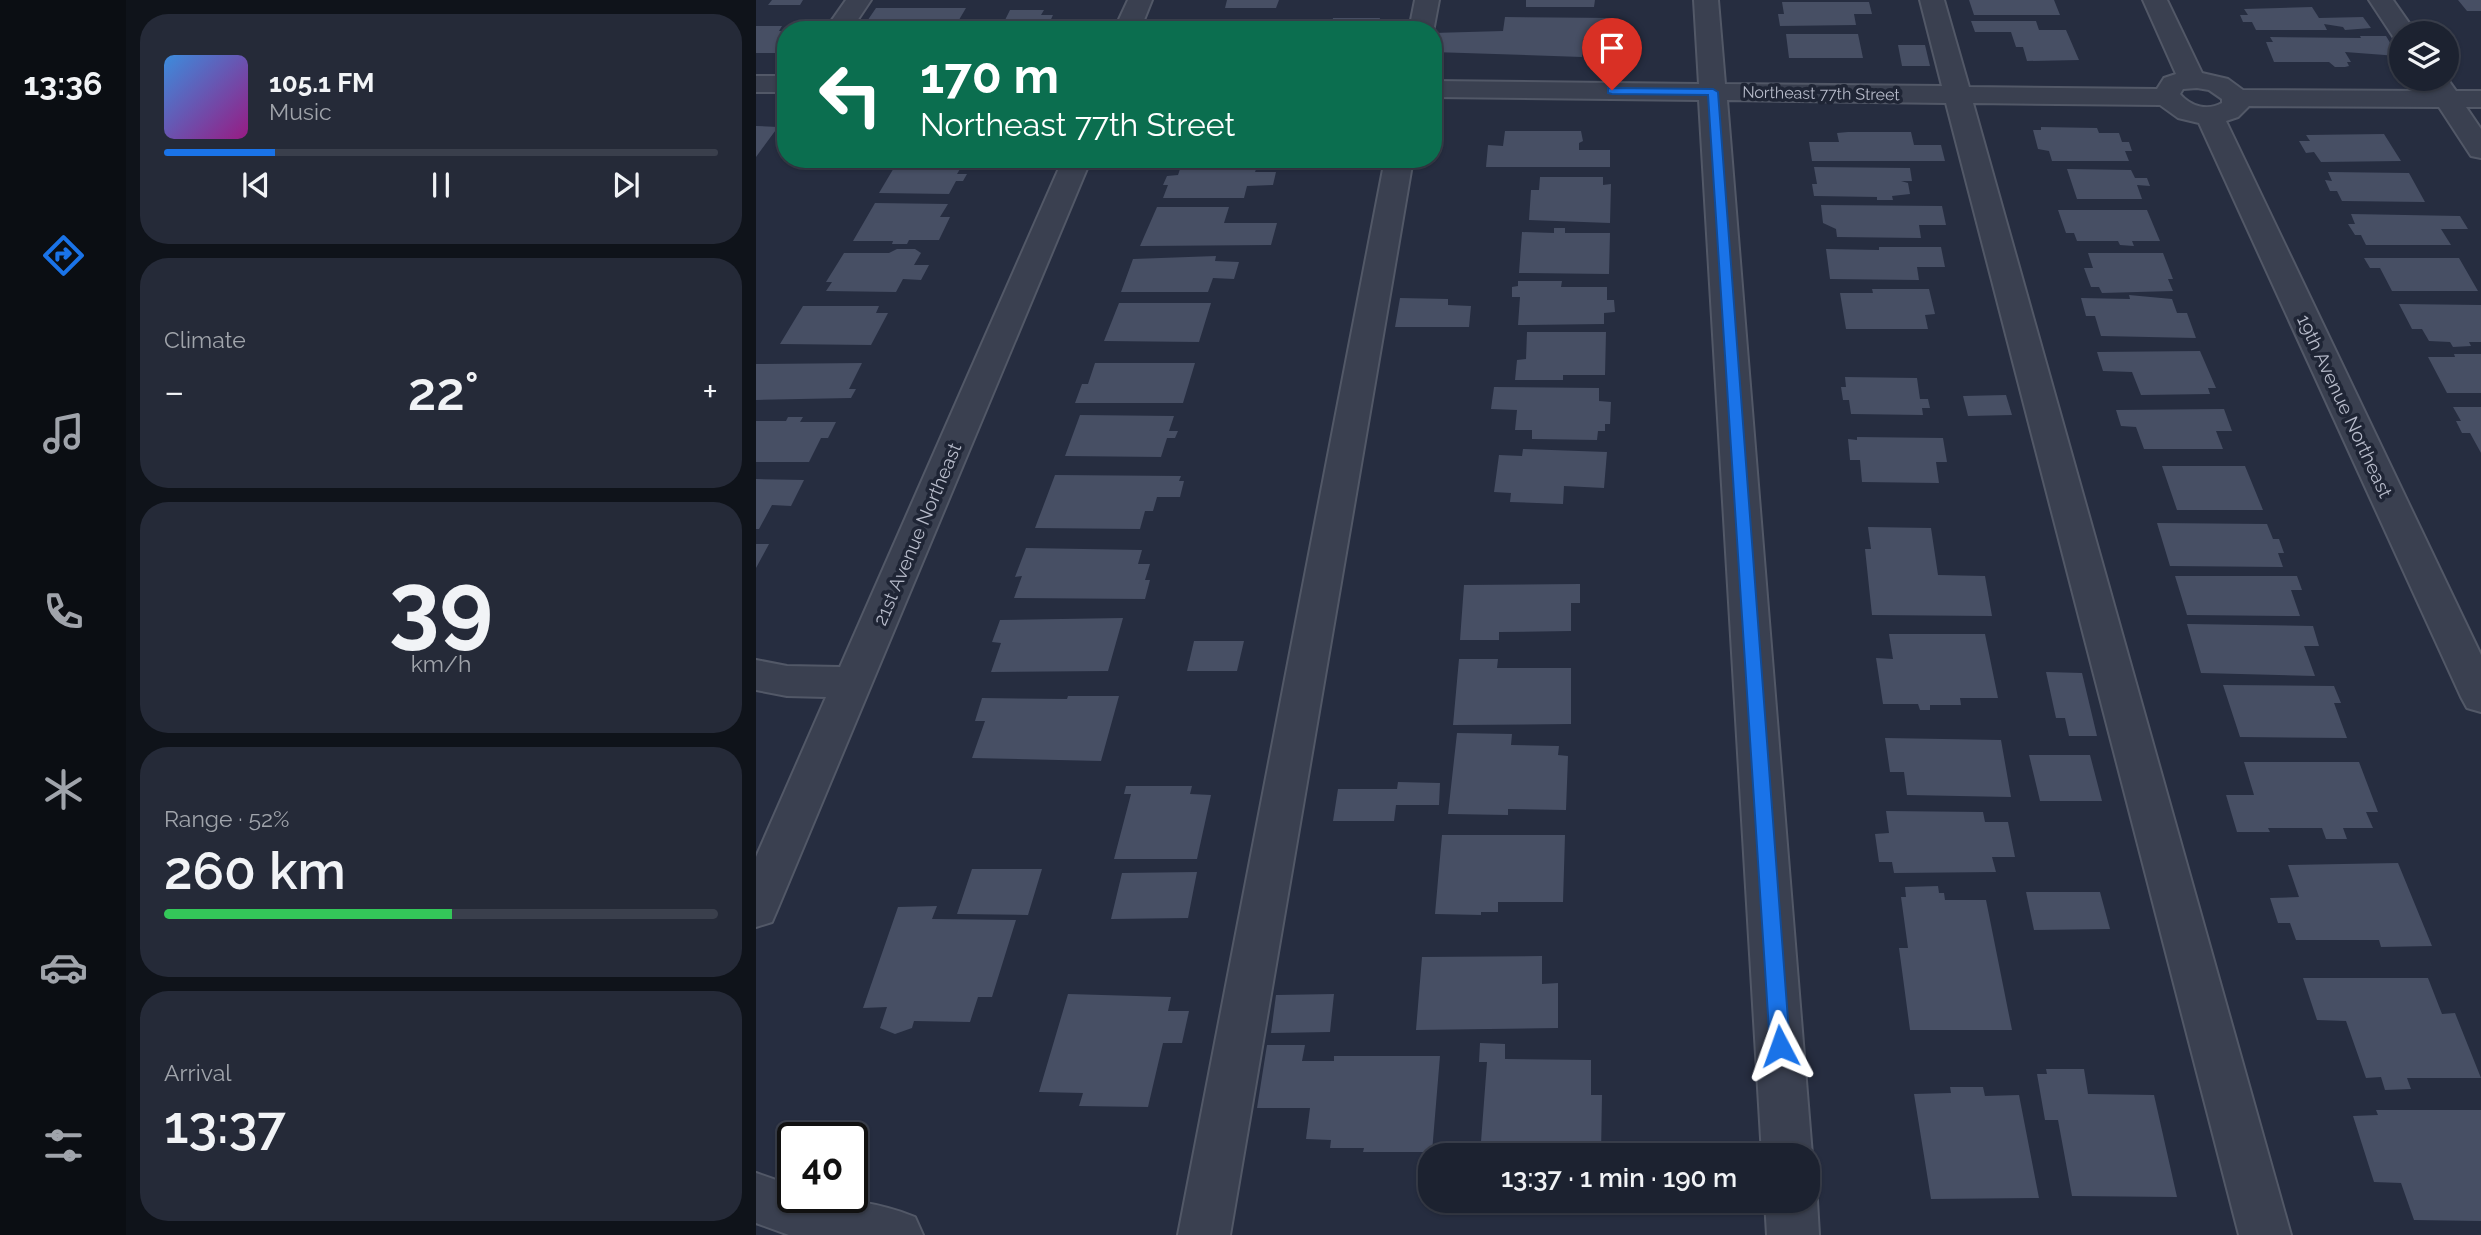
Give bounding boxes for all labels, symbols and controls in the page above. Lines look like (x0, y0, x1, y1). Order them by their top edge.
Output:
pin (1582, 18, 1642, 90)
map controls (2389, 21, 2459, 91)
button: layers (2389, 21, 2459, 91)
icon: arrive (1593, 29, 1631, 67)
text: 170 m (920, 47, 1059, 104)
icon: left (805, 49, 896, 140)
text: 13:36 (24, 65, 102, 102)
text: 105.1 FM (269, 68, 375, 98)
street label: Northeast 77th Street (1742, 83, 1901, 104)
text: Music (269, 98, 332, 125)
text: Northeast 77th Street (920, 106, 1235, 143)
icon: previous (237, 166, 275, 204)
icon: pause (422, 166, 460, 204)
icon: next (607, 166, 645, 204)
icon: directions (39, 231, 88, 280)
street label: 19th Avenue Northeast (2293, 311, 2397, 502)
text: Climate (164, 326, 246, 353)
text: 22° (408, 361, 479, 422)
text: − (164, 369, 184, 414)
text: + (702, 369, 718, 414)
icon: music (39, 409, 88, 458)
street label: 21st Avenue Northeast (869, 439, 966, 629)
text: 39 (389, 551, 493, 658)
icon: phone (39, 587, 88, 636)
text: km/h (411, 650, 471, 677)
icon: climate (39, 765, 88, 814)
text: Range · 52% (164, 805, 290, 832)
text: 260 km (164, 840, 346, 901)
icon: car (39, 943, 88, 992)
position arrow (1743, 1009, 1817, 1083)
text: Arrival (164, 1059, 231, 1086)
text: 13:37 (164, 1094, 286, 1155)
icon: filters (39, 1121, 88, 1170)
speed limit sign: 40 (777, 1122, 868, 1213)
text: 13:37 · 1 min · 190 m (1501, 1163, 1737, 1193)

